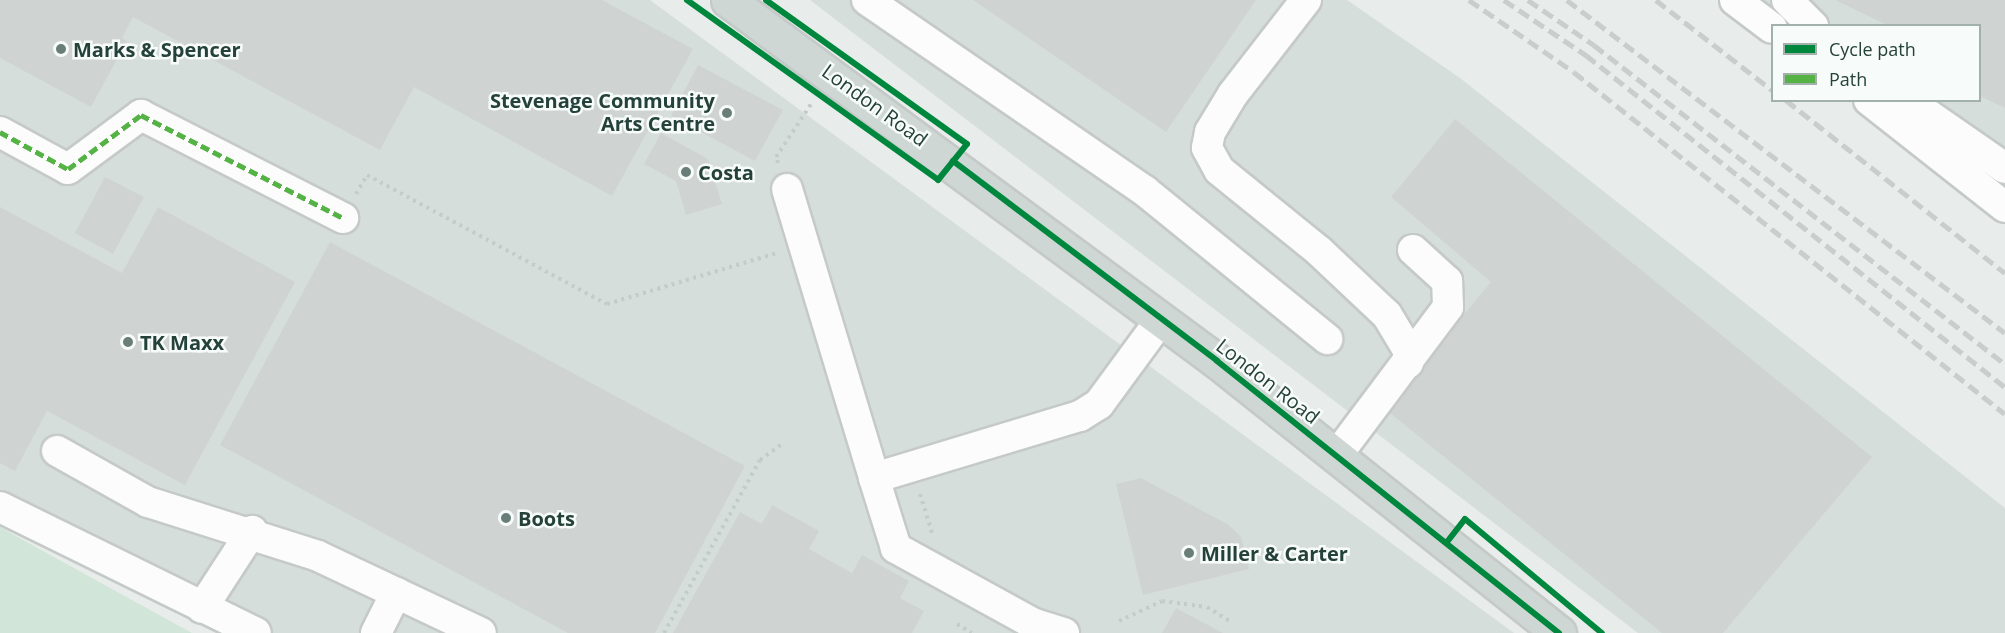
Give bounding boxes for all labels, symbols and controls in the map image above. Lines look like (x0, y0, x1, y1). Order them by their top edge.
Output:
legend (1771, 24, 1981, 102)
place label: Marks & Spencer (73, 37, 241, 61)
text: Cycle path (1829, 37, 1916, 61)
marker: Marks & Spencer (54, 42, 68, 56)
street label: London Road (818, 59, 932, 151)
text: Path (1829, 67, 1867, 91)
place label: Stevenage Community Arts Centre (490, 89, 715, 136)
marker: Stevenage Community Arts Centre (720, 106, 734, 120)
place label: Costa (698, 160, 754, 184)
marker: Costa (679, 165, 693, 179)
place label: TK Maxx (140, 330, 224, 354)
street label: London Road (1212, 333, 1324, 429)
marker: TK Maxx (121, 335, 135, 349)
place label: Boots (518, 506, 575, 530)
marker: Boots (499, 511, 513, 525)
place label: Miller & Carter (1201, 541, 1348, 565)
marker: Miller & Carter (1182, 546, 1196, 560)

